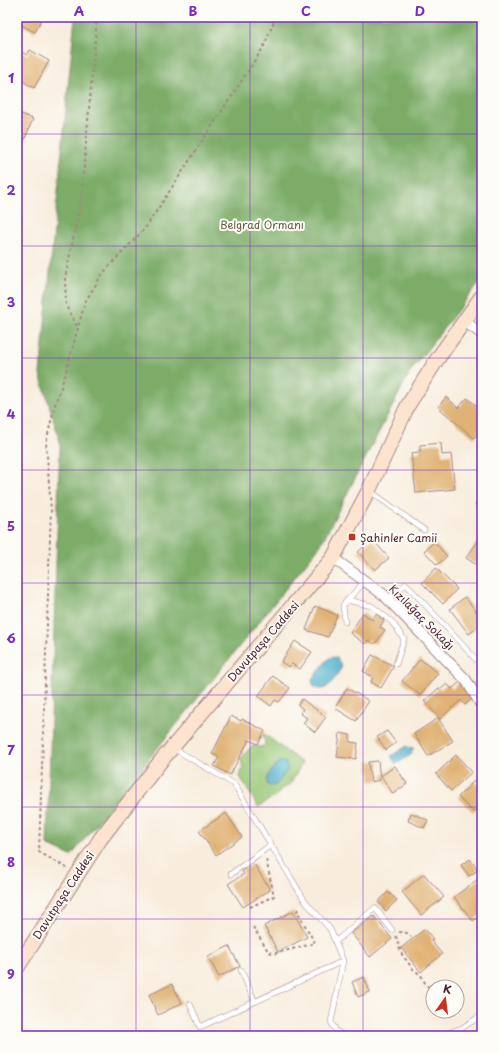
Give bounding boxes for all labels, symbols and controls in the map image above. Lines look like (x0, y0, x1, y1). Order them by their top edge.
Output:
text: A (74, 1, 84, 20)
text: B (189, 1, 198, 20)
text: C (301, 1, 311, 20)
text: D (415, 1, 425, 20)
text: 1 (8, 68, 14, 87)
text: 2 (6, 180, 16, 199)
park label: Belgrad Ormanı (220, 216, 304, 233)
text: 3 (7, 292, 16, 311)
text: 4 (7, 404, 16, 423)
text: 5 (7, 516, 15, 535)
place label: Şahinler Camii (360, 529, 437, 546)
marker: Şahinler Camii (347, 532, 357, 542)
street label: Kızılağaç Sokağı (385, 580, 459, 654)
street label: Davutpaşa Caddesi (223, 597, 303, 685)
text: 6 (6, 628, 16, 647)
text: 7 (7, 740, 15, 759)
street label: Davutpaşa Caddesi (28, 848, 98, 942)
text: 8 (7, 852, 15, 871)
text: 9 (7, 964, 15, 983)
north arrow (425, 979, 465, 1019)
text: K (442, 980, 454, 998)

